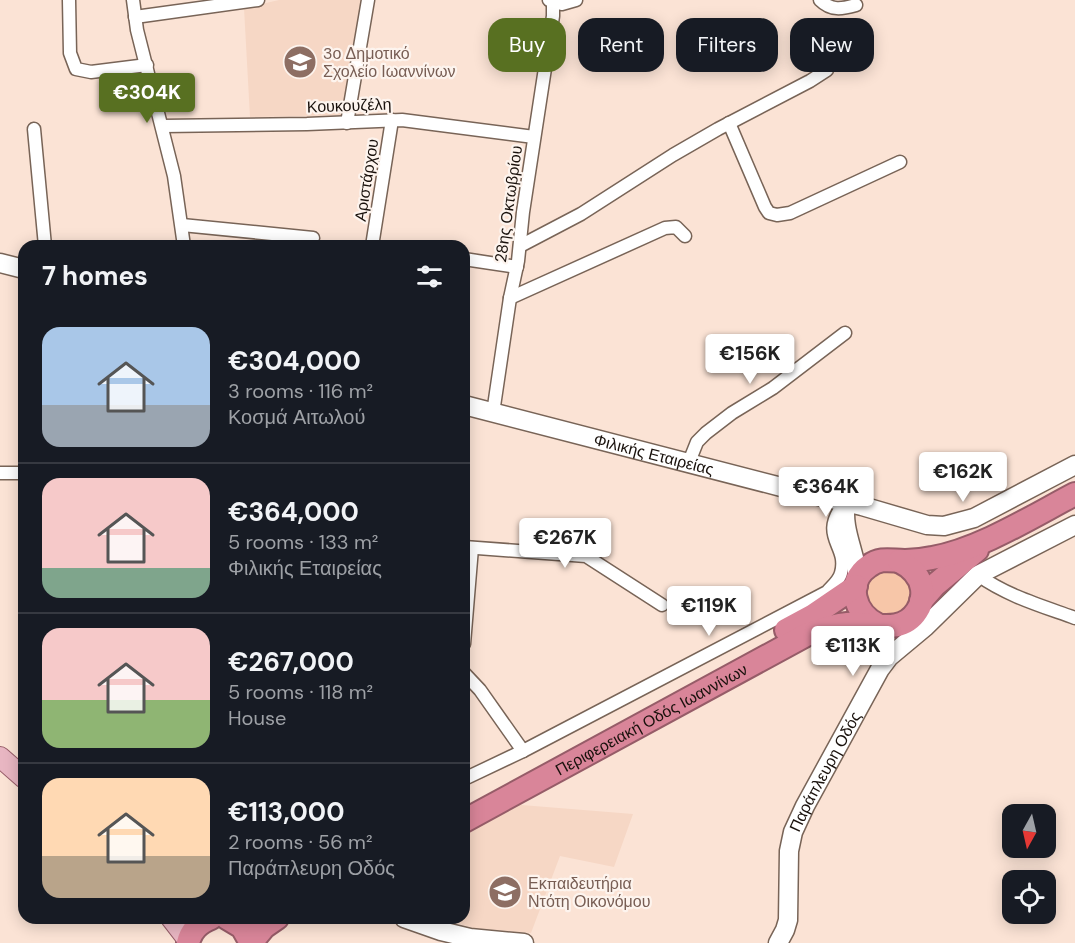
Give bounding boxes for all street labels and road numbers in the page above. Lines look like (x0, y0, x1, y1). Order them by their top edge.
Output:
street label: Κουκουζέλη (306, 94, 392, 117)
street label: Αριστάρχου (350, 137, 383, 223)
street label: 28ης Οκτωβρίου (490, 144, 527, 264)
street label: Φιλικής Εταιρείας (591, 429, 716, 480)
street label: Περιφερειακή Οδός Ιωαννίνων (552, 659, 751, 780)
street label: Παράπλευρη Οδός (785, 707, 866, 835)

